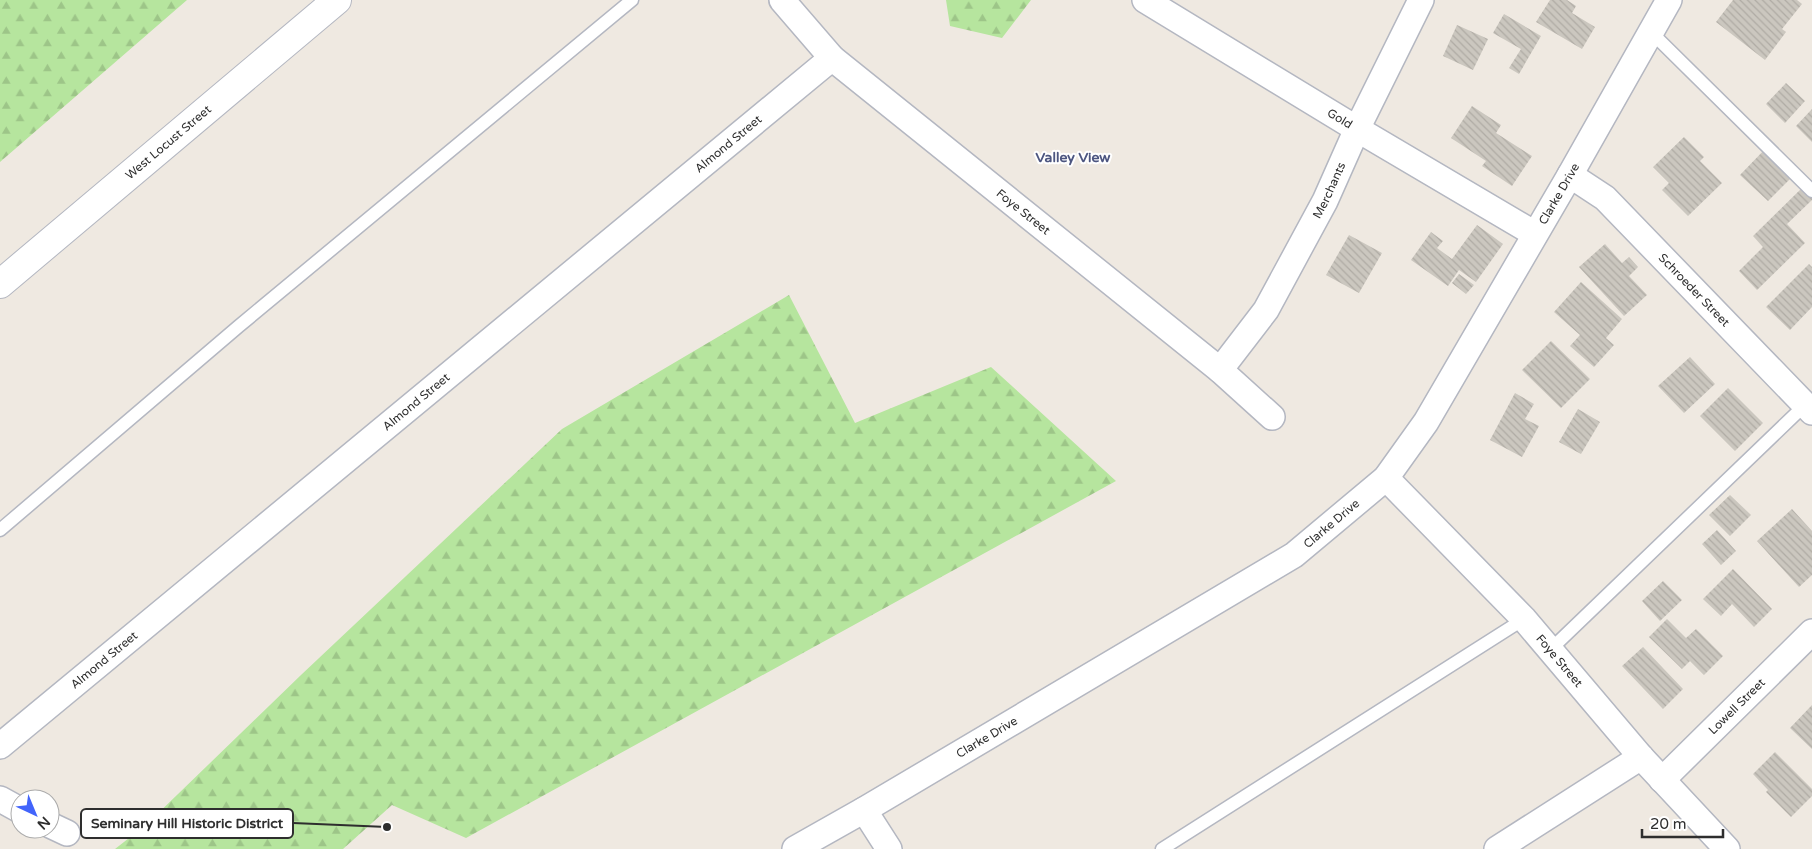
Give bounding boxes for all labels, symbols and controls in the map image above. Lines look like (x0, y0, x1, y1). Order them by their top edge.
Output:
street label: West Locust Street (123, 102, 214, 182)
street label: Gold (1325, 106, 1355, 132)
street label: Almond Street (692, 112, 765, 175)
district label: Valley View (1036, 149, 1110, 166)
street label: Merchants (1310, 160, 1348, 221)
street label: Clarke Drive (1536, 161, 1582, 227)
street label: Foye Street (994, 186, 1053, 238)
street label: Schroeder Street (1656, 251, 1733, 330)
street label: Almond Street (380, 370, 453, 434)
street label: Clarke Drive (1301, 496, 1362, 551)
street label: Almond Street (68, 628, 141, 692)
street label: Foye Street (1533, 632, 1586, 690)
street label: Lowell Street (1706, 675, 1768, 737)
street label: Clarke Drive (954, 714, 1020, 761)
north arrow (10, 789, 60, 839)
scale bar (1642, 806, 1723, 838)
callout: Seminary Hill Historic District (81, 809, 293, 838)
text: N (34, 813, 54, 833)
text: Seminary Hill Historic District (91, 815, 284, 832)
text: 20 m (1650, 815, 1687, 833)

